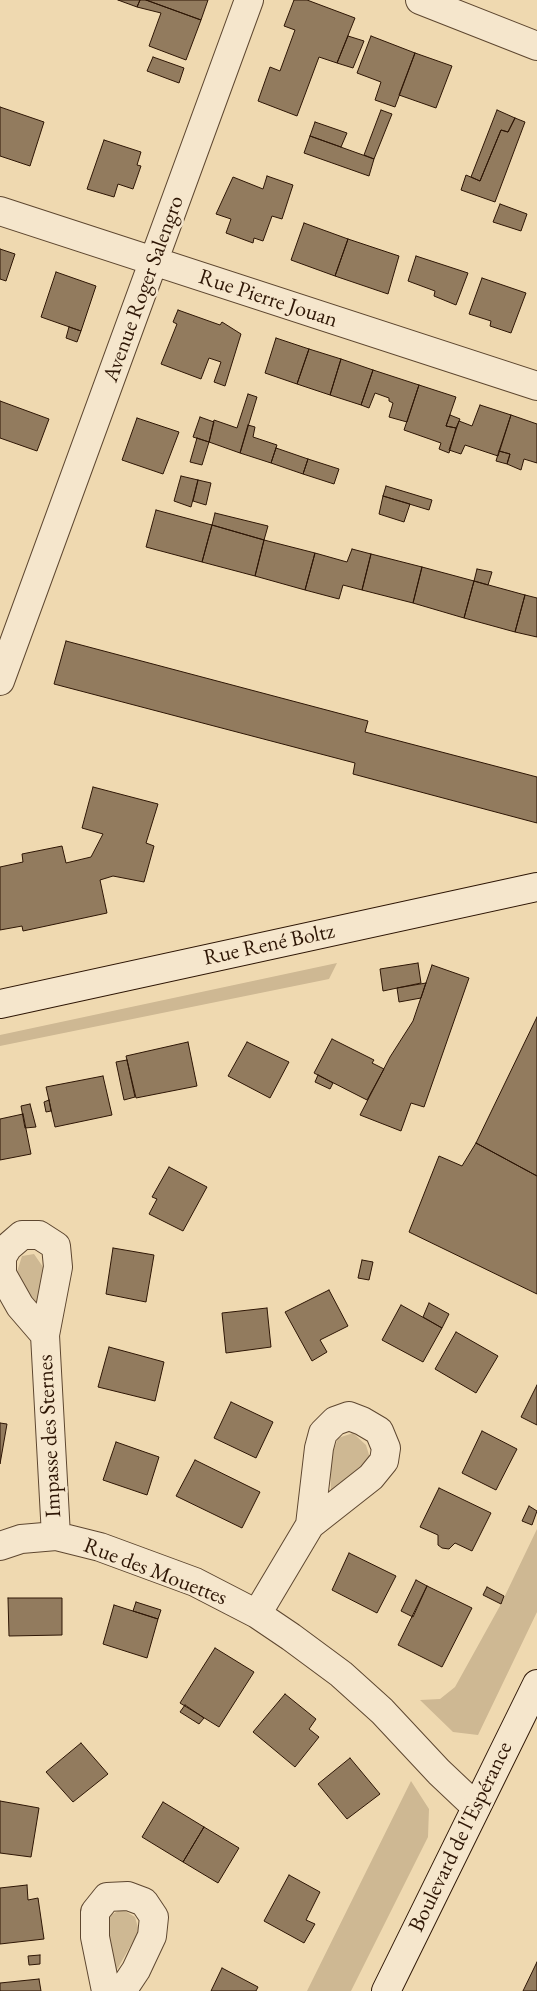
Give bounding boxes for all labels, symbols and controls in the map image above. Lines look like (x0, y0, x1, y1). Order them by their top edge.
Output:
street label: Avenue Roger Salengro (98, 192, 190, 386)
street label: Rue Pierre Jouan (195, 264, 341, 334)
street label: Rue René Boltz (201, 918, 337, 972)
street label: Impasse des Sternes (33, 1354, 67, 1518)
street label: Rue des Mouettes (80, 1533, 230, 1611)
street label: Boulevard de l'Espérance (403, 1738, 519, 1936)

